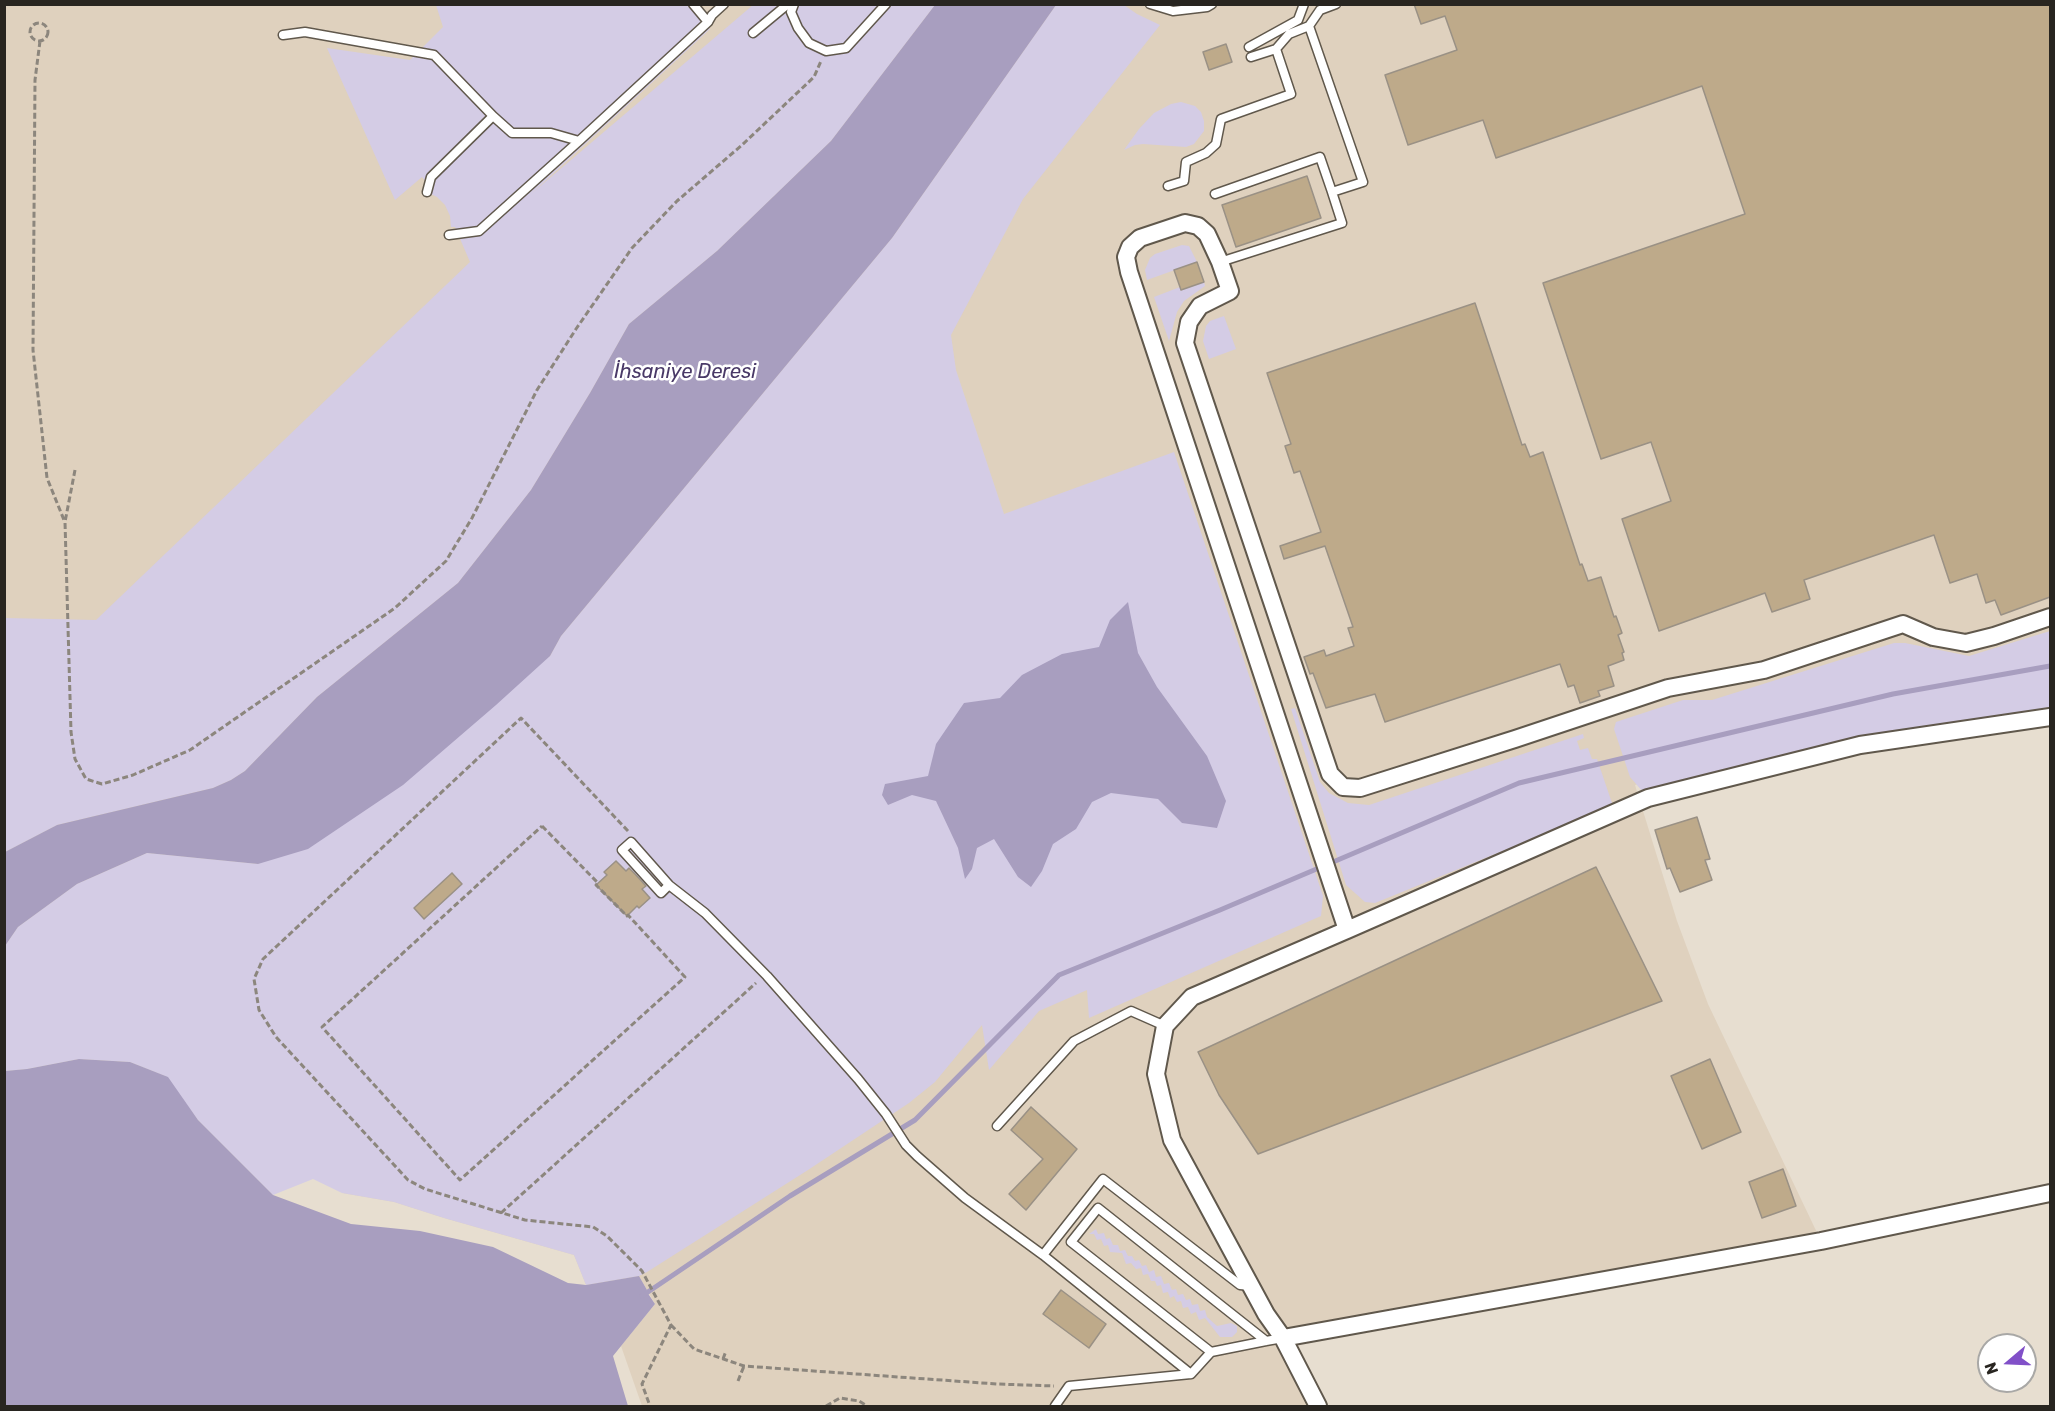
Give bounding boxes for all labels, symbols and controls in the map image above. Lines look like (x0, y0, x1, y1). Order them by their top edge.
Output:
water label: İhsaniye Deresi (614, 360, 756, 384)
north arrow (1977, 1333, 2037, 1393)
text: N (1981, 1360, 2002, 1377)

